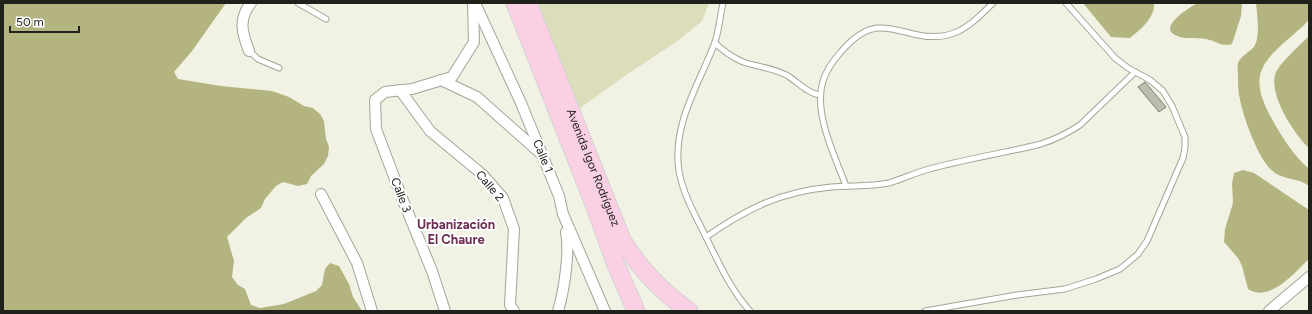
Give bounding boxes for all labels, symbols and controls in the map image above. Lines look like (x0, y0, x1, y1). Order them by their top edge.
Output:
scale bar (10, 8, 79, 34)
text: 50 m (16, 15, 44, 29)
street label: Avenida Igor Rodríguez (564, 107, 623, 228)
street label: Calle 1 (530, 137, 556, 175)
street label: Calle 2 (473, 168, 507, 204)
street label: Calle 3 (388, 176, 414, 214)
district label: Urbanización El Chaure (417, 217, 495, 247)

